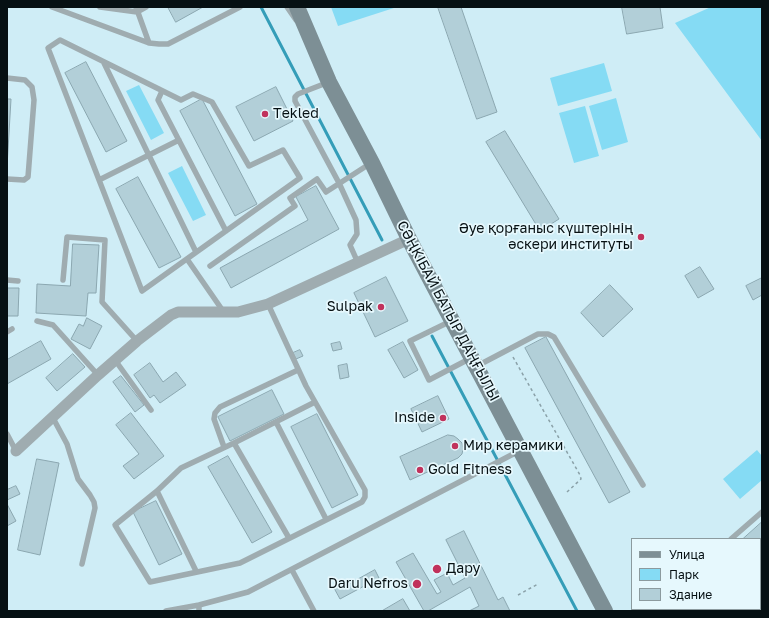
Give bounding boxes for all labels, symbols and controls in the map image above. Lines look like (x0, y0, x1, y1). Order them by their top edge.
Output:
place label: Тekled (273, 106, 319, 122)
marker: Тekled (260, 109, 270, 119)
street label: СӘҢКІБАЙ БАТЫР ДАҢҒЫЛЫ (393, 218, 503, 404)
place label: Әуе қорғаныс күштерінің әскери институты (459, 221, 633, 254)
marker: Әуе қорғаныс күштерінің әскери институты (636, 232, 646, 242)
place label: Sulpak (327, 299, 373, 315)
marker: Sulpak (376, 302, 386, 312)
place label: Inside (394, 410, 435, 426)
marker: Inside (438, 413, 448, 423)
place label: Мир керамики (463, 438, 563, 454)
marker: Мир керамики (450, 441, 460, 451)
place label: Gold Fitness (428, 462, 512, 478)
marker: Gold Fitness (415, 465, 425, 475)
legend (631, 538, 761, 610)
text: Улица (669, 547, 705, 562)
place label: Дару (446, 561, 480, 577)
marker: Дару (431, 563, 443, 575)
text: Парк (669, 567, 699, 582)
place label: Daru Nefros (328, 576, 408, 592)
marker: Daru Nefros (411, 578, 423, 590)
text: Здание (669, 587, 712, 602)

